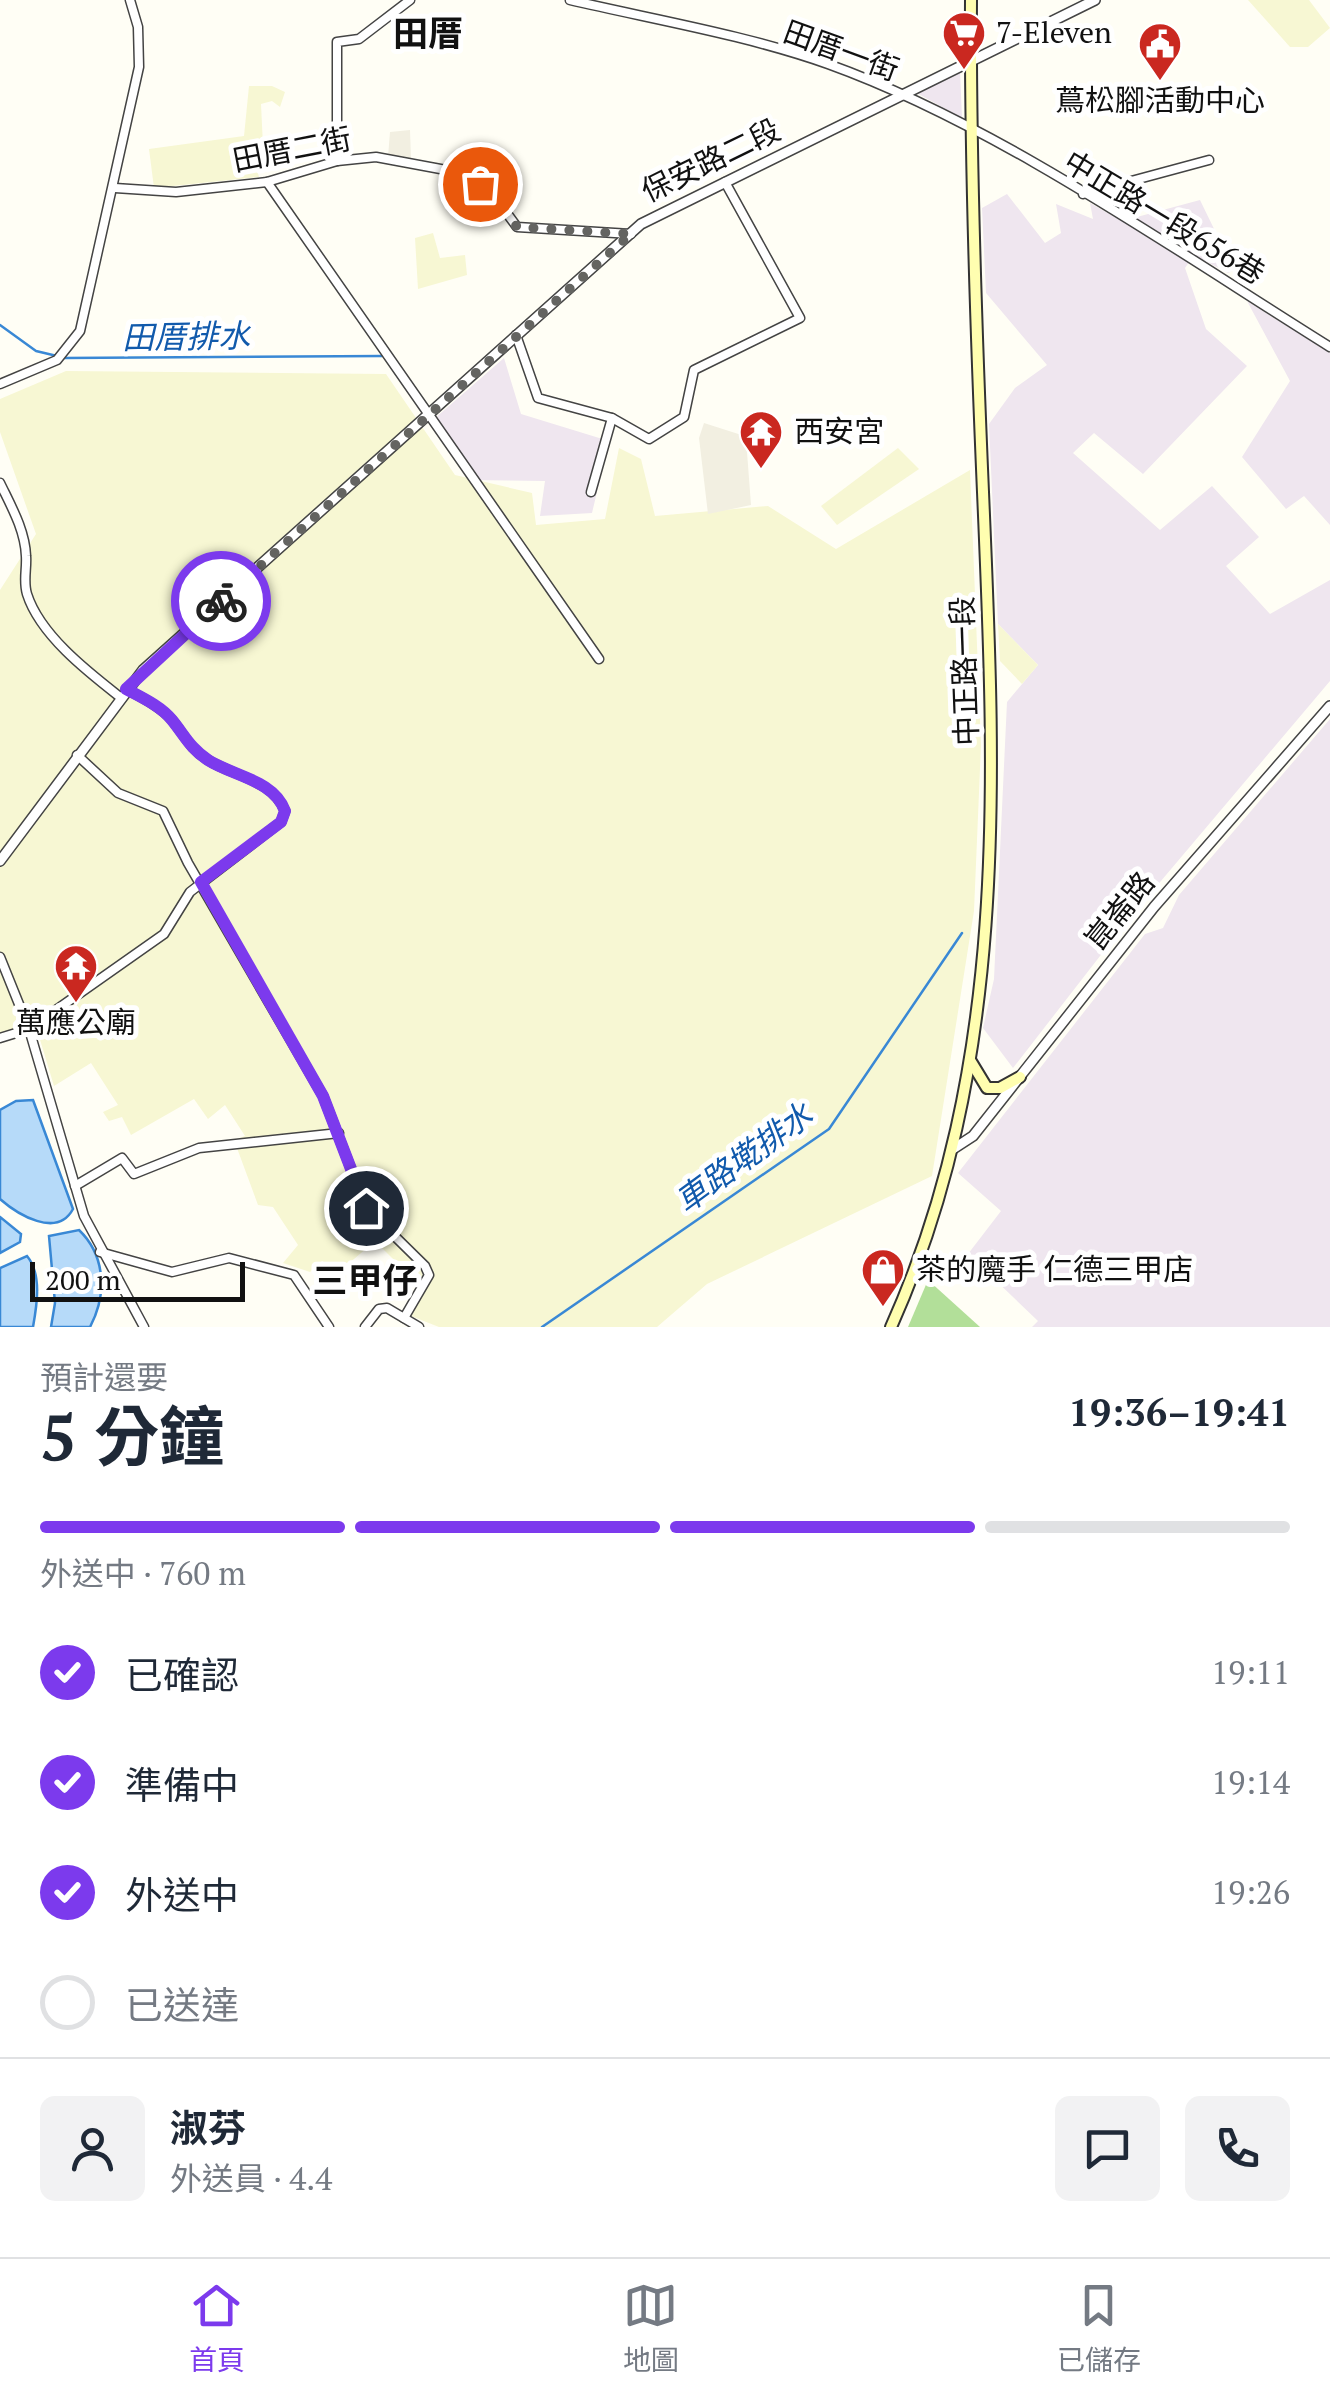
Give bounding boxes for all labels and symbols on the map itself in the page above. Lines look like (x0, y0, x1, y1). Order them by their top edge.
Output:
district label: 田厝 (393, 10, 463, 56)
supermarket icon: 7-Eleven (941, 10, 987, 71)
street label: 田厝一街 (778, 11, 905, 89)
place label: 7-Eleven (996, 12, 1112, 52)
public building icon: 蔦松腳活動中心 (1137, 21, 1183, 82)
place label: 蔦松腳活動中心 (1055, 80, 1265, 120)
street label: 保安路二段 (634, 109, 787, 211)
street label: 田厝二街 (229, 118, 355, 180)
street label: 中正路一段656巷 (1057, 141, 1273, 293)
pin (438, 142, 523, 227)
water label: 田厝排水 (122, 314, 252, 358)
temple icon: 西安宮 (738, 409, 784, 470)
place label: 西安宮 (794, 411, 884, 451)
courier (171, 551, 271, 651)
street label: 中正路一段 (941, 595, 987, 747)
street label: 崑崙路 (1075, 863, 1163, 958)
temple icon: 萬應公廟 (53, 943, 99, 1004)
place label: 萬應公廟 (16, 1002, 136, 1042)
water label: 車路墘排水 (666, 1092, 822, 1221)
pin (324, 1166, 409, 1251)
shop icon: 茶的魔手 仁德三甲店 (860, 1247, 906, 1308)
place label: 茶的魔手 仁德三甲店 (916, 1249, 1193, 1289)
scale bar (30, 1257, 245, 1302)
district label: 三甲仔 (312, 1257, 418, 1303)

